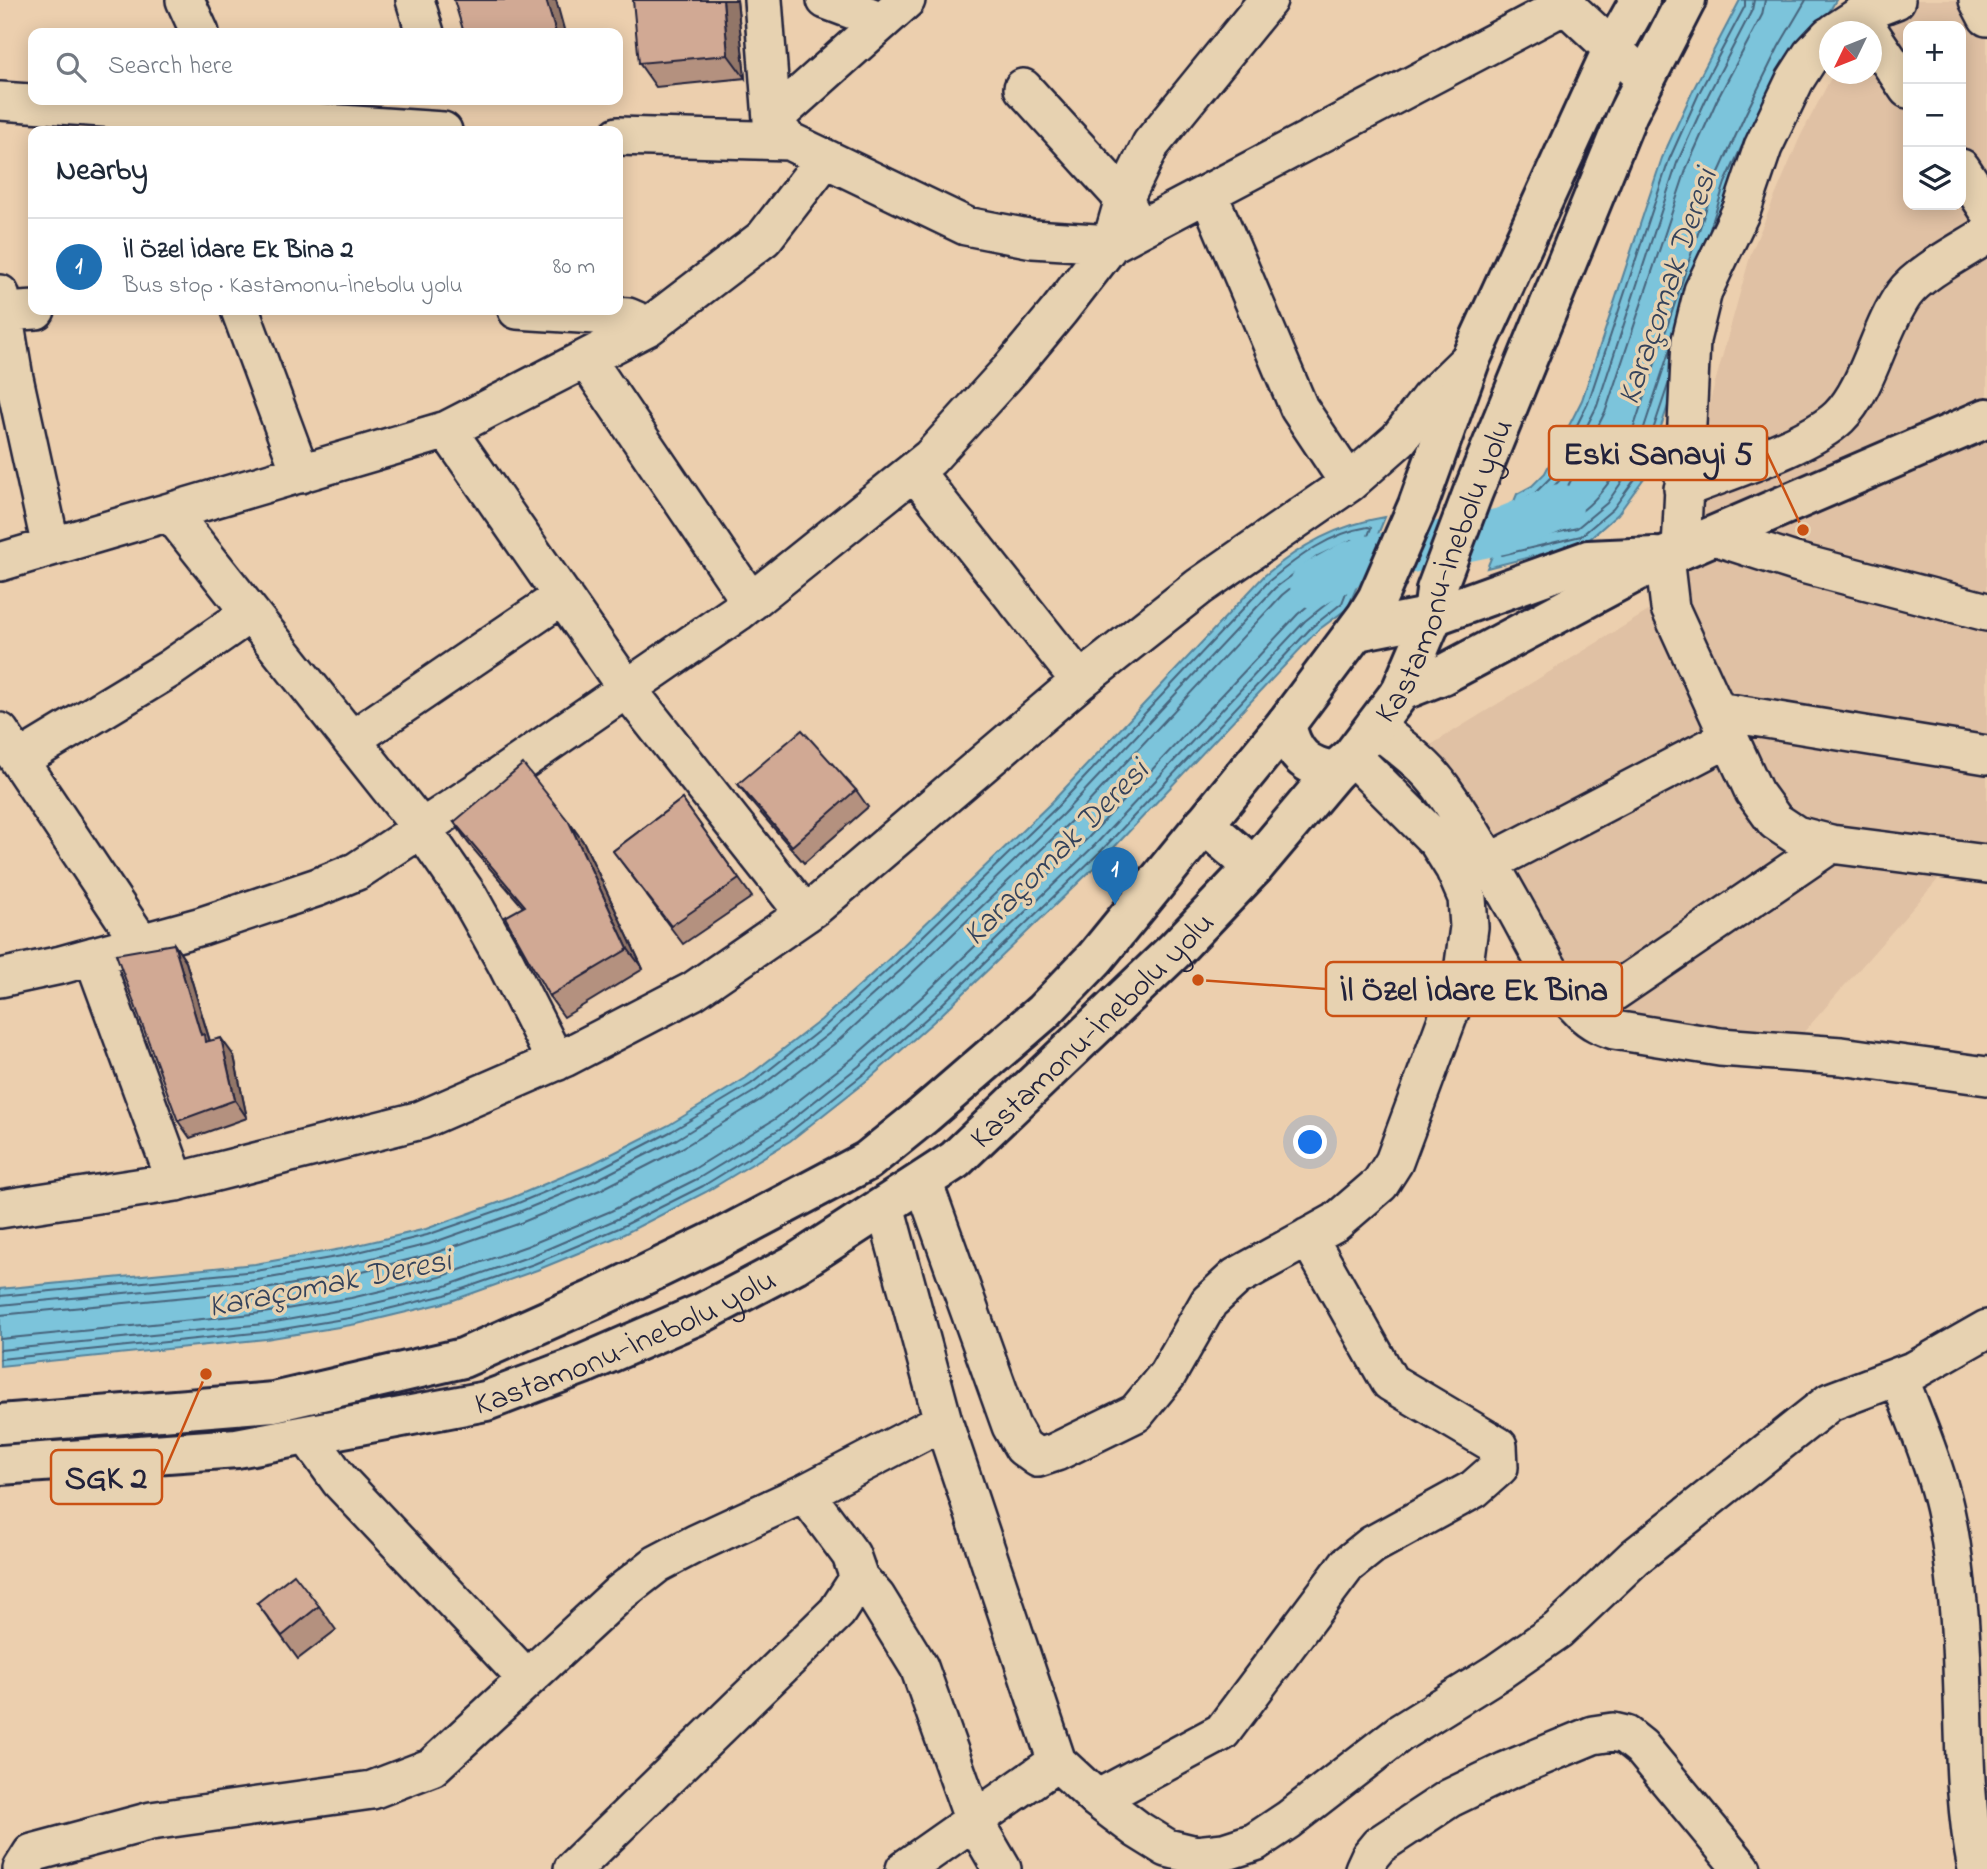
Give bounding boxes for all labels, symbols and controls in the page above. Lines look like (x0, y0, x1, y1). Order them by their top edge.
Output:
north arrow (1819, 21, 1882, 84)
map controls (1903, 21, 1966, 210)
button: + (1903, 21, 1966, 84)
search box (28, 28, 623, 105)
icon: search (52, 48, 90, 86)
text: Search here (108, 48, 233, 86)
button: − (1903, 84, 1966, 147)
button: layers (1903, 147, 1966, 210)
text: Nearby (56, 150, 148, 194)
water label: Karaçomak Deresi (1606, 160, 1733, 412)
text: İl Özel İdare Ek Bina 2 (123, 232, 354, 270)
text: 1 (75, 251, 83, 284)
text: 80 m (553, 251, 595, 284)
text: Bus stop · Kastamonu-İnebolu yolu (123, 270, 462, 303)
street label: Kastamonu-İnebolu yolu (1365, 412, 1528, 734)
callout: Eski Sanayi 5 (1549, 426, 1767, 480)
text: Eski Sanayi 5 (1563, 432, 1753, 481)
water label: Karaçomak Deresi (953, 748, 1163, 958)
pin: 1 (1092, 847, 1138, 905)
street label: Kastamonu-İnebolu yolu (960, 902, 1227, 1161)
callout: İl Özel İdare Ek Bina (1326, 962, 1622, 1016)
text: İl Özel İdare Ek Bina (1340, 968, 1608, 1016)
your location (1293, 1125, 1327, 1159)
water label: Karaçomak Deresi (204, 1237, 458, 1332)
street label: Kastamonu-İnebolu yolu (471, 1258, 785, 1430)
callout: SGK 2 (51, 1450, 162, 1504)
text: SGK 2 (65, 1456, 148, 1504)

